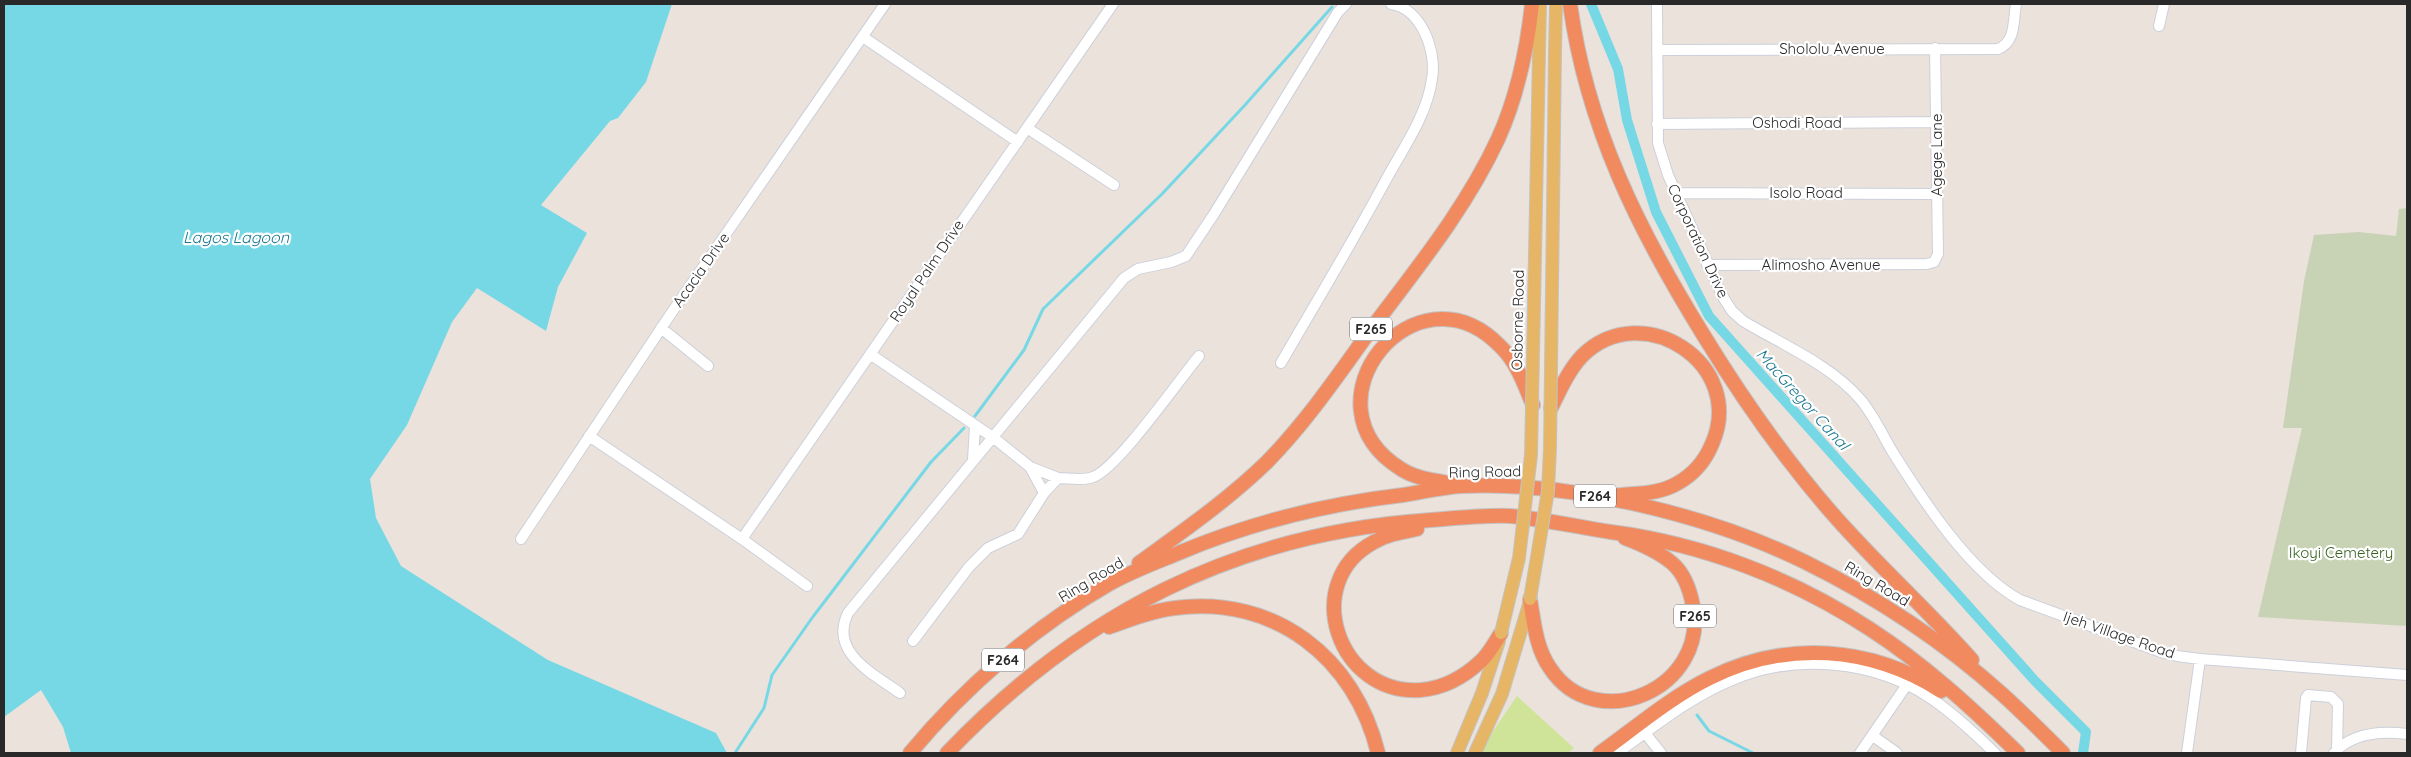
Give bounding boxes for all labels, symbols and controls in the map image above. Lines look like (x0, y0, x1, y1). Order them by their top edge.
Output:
street label: Shololu Avenue (1779, 39, 1885, 58)
street label: Oshodi Road (1752, 113, 1842, 132)
street label: Agege Lane (1927, 113, 1946, 197)
street label: Corporation Drive (1664, 181, 1733, 301)
street label: Isolo Road (1769, 183, 1843, 202)
street label: Royal Palm Drive (885, 216, 968, 326)
water label: Lagos Lagoon (183, 227, 290, 247)
street label: Acacia Drive (668, 229, 733, 311)
street label: Alimosho Avenue (1761, 255, 1881, 274)
street label: Osborne Road (1507, 269, 1528, 371)
road number: F265 (1350, 318, 1392, 340)
water label: MacGregor Canal (1752, 344, 1855, 456)
street label: Ring Road (1449, 461, 1521, 482)
road number: F264 (1574, 484, 1616, 508)
park label: Ikoyi Cemetery (2289, 543, 2393, 562)
street label: Ring Road (1055, 553, 1127, 606)
street label: Ring Road (1841, 557, 1913, 610)
road number: F265 (1674, 604, 1716, 628)
street label: Ijeh Village Road (2061, 607, 2178, 663)
road number: F264 (982, 648, 1024, 672)

